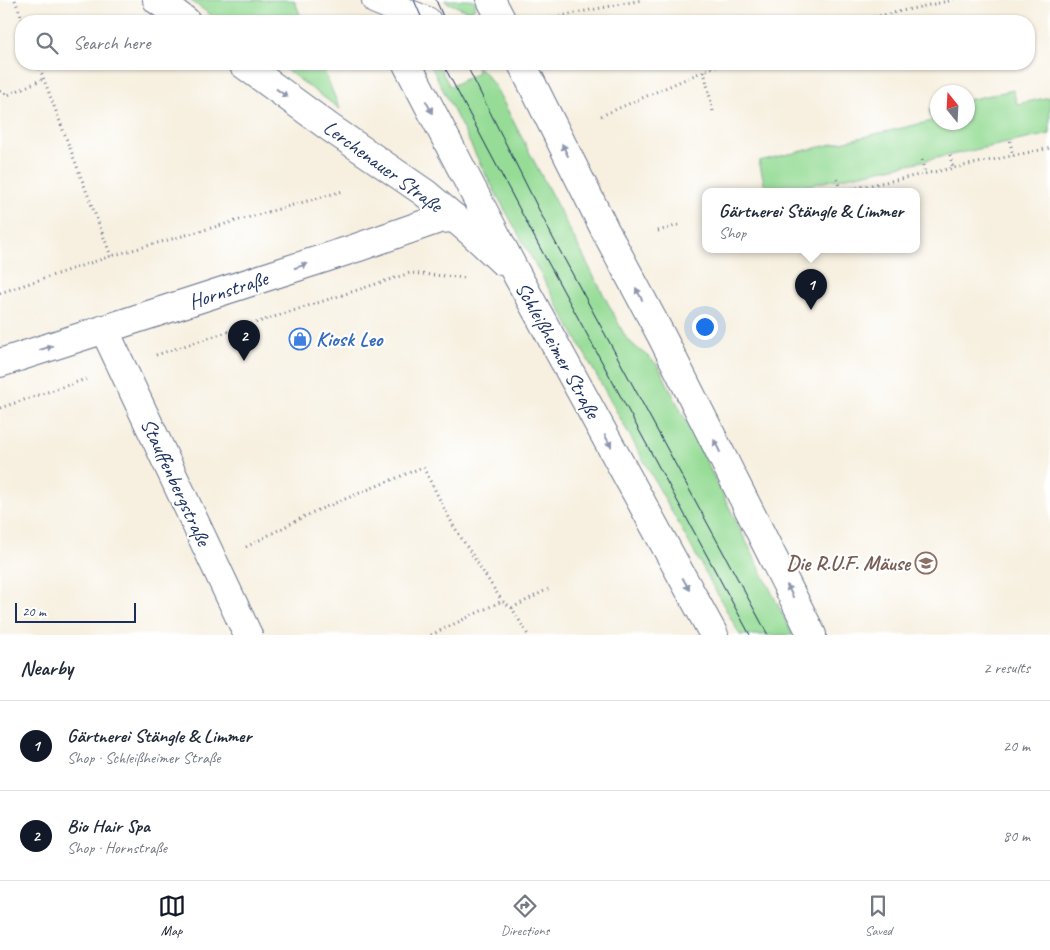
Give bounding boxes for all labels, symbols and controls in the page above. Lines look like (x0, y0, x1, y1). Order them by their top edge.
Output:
search box (15, 15, 1035, 70)
icon: search (33, 29, 61, 57)
text: Search here (73, 31, 150, 55)
north arrow (930, 85, 975, 130)
one-way arrow (275, 87, 288, 98)
one-way arrow (425, 100, 433, 115)
street label: Lerchenauer Straße (318, 114, 449, 219)
one-way arrow (561, 143, 569, 157)
popup (702, 188, 920, 253)
text: Gärtnerei Stängle & Limmer (719, 199, 903, 223)
text: Shop (719, 223, 746, 243)
one-way arrow (294, 262, 309, 270)
street label: Hornstraße (185, 264, 273, 315)
pin: 1 (795, 269, 827, 310)
street label: Schleißheimer Straße (510, 277, 607, 425)
one-way arrow (635, 287, 643, 301)
your location (692, 314, 718, 340)
pin: 2 (228, 320, 260, 361)
place label: Kiosk Leo (316, 326, 384, 352)
shop icon: Kiosk Leo (288, 327, 312, 351)
one-way arrow (39, 344, 54, 351)
street label: Stauffenbergstraße (135, 414, 218, 552)
one-way arrow (604, 434, 612, 448)
one-way arrow (713, 439, 721, 453)
place label: Die R.U.F. Mäuse (787, 550, 912, 576)
school or university icon: Die R.U.F. Mäuse (914, 551, 938, 575)
one-way arrow (681, 577, 690, 590)
one-way arrow (786, 584, 794, 599)
scale bar (15, 600, 136, 623)
text: 20 m (22, 603, 46, 620)
text: Nearby (20, 655, 73, 681)
text: 2 results (983, 658, 1030, 678)
text: Gärtnerei Stängle & Limmer (67, 724, 251, 748)
text: 1 (32, 736, 40, 756)
text: 20 m (1003, 736, 1030, 756)
text: Shop · Schleißheimer Straße (67, 748, 221, 768)
text: Bio Hair Spa (67, 814, 150, 838)
text: 2 (32, 826, 40, 846)
text: 80 m (1003, 826, 1030, 846)
text: Shop · Hornstraße (67, 838, 167, 858)
tab: Map (158, 892, 186, 939)
tab: Directions (501, 892, 549, 939)
tab: Saved (864, 892, 892, 939)

